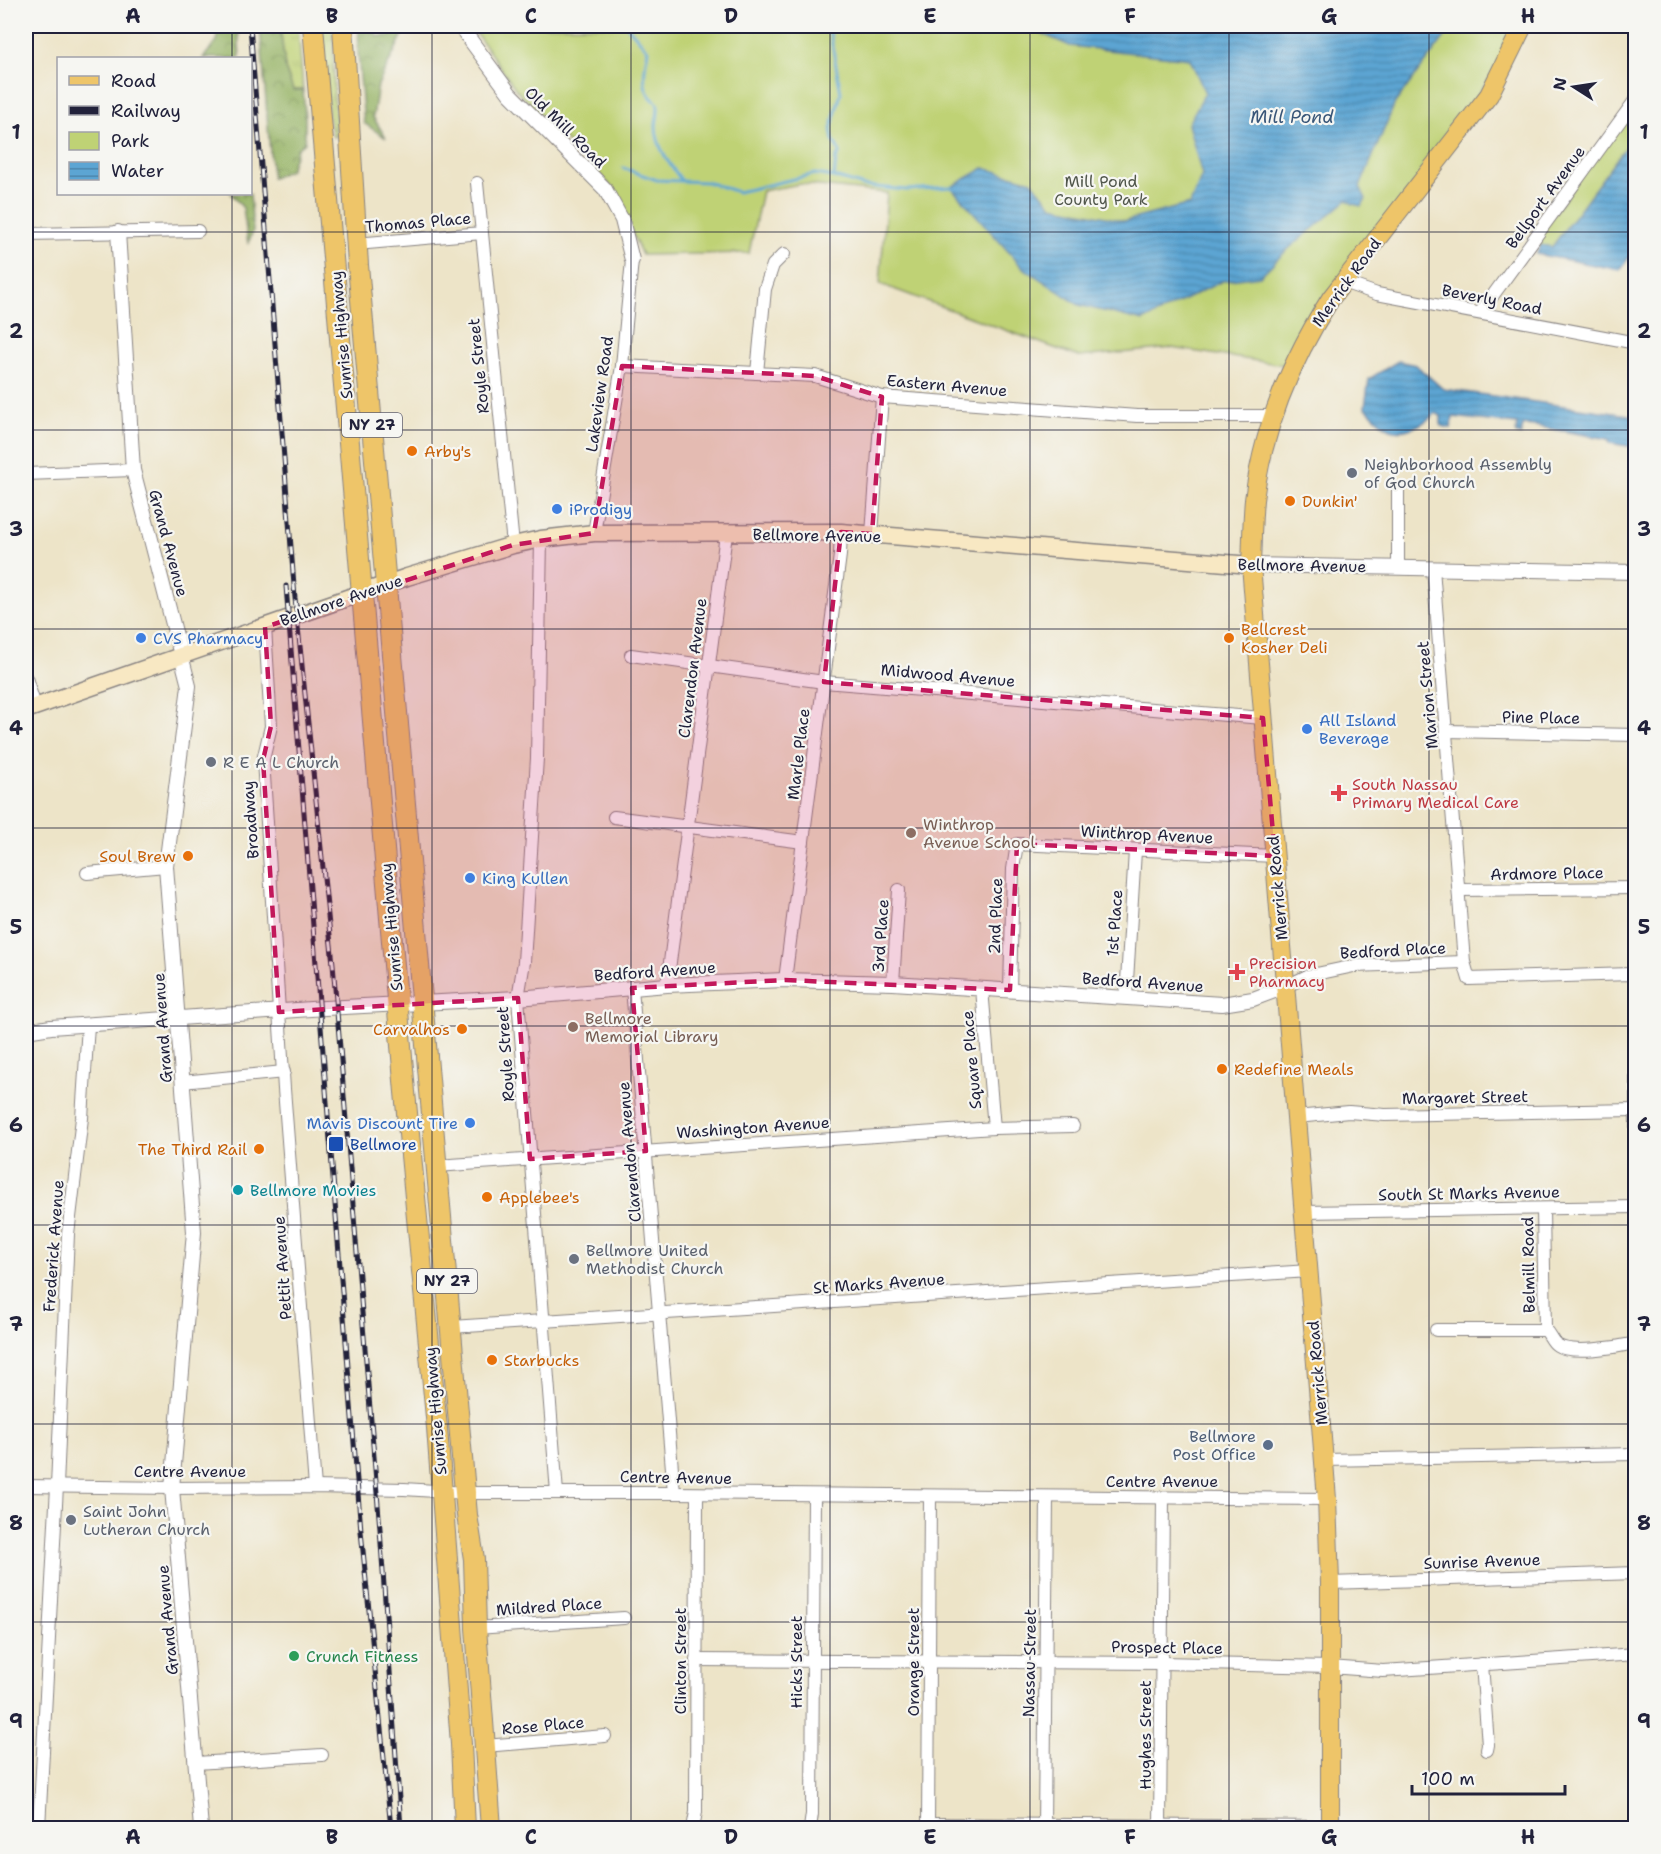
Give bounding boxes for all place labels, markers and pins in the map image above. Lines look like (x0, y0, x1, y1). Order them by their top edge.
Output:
place label: Arby's (424, 441, 472, 462)
marker: Arby's (405, 444, 419, 458)
place label: Neighborhood Assembly of God Church (1364, 454, 1552, 493)
marker: Neighborhood Assembly of God Church (1345, 466, 1359, 480)
place label: Dunkin' (1302, 491, 1358, 512)
marker: Dunkin' (1283, 494, 1297, 508)
place label: iProdigy (569, 499, 632, 520)
marker: iProdigy (550, 502, 564, 516)
place label: Bellcrest Kosher Deli (1241, 619, 1328, 658)
place label: CVS Pharmacy (153, 628, 263, 649)
marker: CVS Pharmacy (134, 631, 148, 645)
marker: Bellcrest Kosher Deli (1222, 631, 1236, 645)
place label: All Island Beverage (1319, 710, 1396, 749)
marker: All Island Beverage (1300, 722, 1314, 736)
place label: R E A L Church (223, 752, 339, 773)
marker: R E A L Church (204, 755, 218, 769)
place label: South Nassau Primary Medical Care (1352, 774, 1519, 813)
marker: South Nassau Primary Medical Care (1330, 784, 1348, 802)
place label: Winthrop Avenue School (923, 814, 1035, 853)
marker: Winthrop Avenue School (904, 826, 918, 840)
place label: Soul Brew (99, 846, 176, 867)
marker: Soul Brew (181, 849, 195, 863)
place label: King Kullen (482, 868, 569, 889)
marker: King Kullen (463, 871, 477, 885)
place label: Precision Pharmacy (1249, 953, 1325, 992)
marker: Precision Pharmacy (1230, 965, 1244, 979)
place label: Bellmore Memorial Library (585, 1008, 718, 1047)
place label: Carvalhos (373, 1019, 450, 1040)
marker: Bellmore Memorial Library (566, 1020, 580, 1034)
marker: Carvalhos (455, 1022, 469, 1036)
place label: Redefine Meals (1234, 1059, 1354, 1080)
marker: Redefine Meals (1215, 1062, 1229, 1076)
place label: Mavis Discount Tire (306, 1113, 458, 1134)
marker: Mavis Discount Tire (463, 1116, 477, 1130)
place label: Bellmore (350, 1134, 417, 1155)
marker: Bellmore (327, 1135, 345, 1153)
place label: The Third Rail (138, 1139, 247, 1160)
marker: The Third Rail (252, 1142, 266, 1156)
place label: Bellmore Movies (250, 1180, 377, 1201)
marker: Bellmore Movies (231, 1183, 245, 1197)
place label: Applebee's (499, 1187, 580, 1208)
marker: Applebee's (480, 1190, 494, 1204)
place label: Bellmore United Methodist Church (586, 1240, 724, 1279)
marker: Bellmore United Methodist Church (567, 1252, 581, 1266)
place label: Starbucks (504, 1350, 580, 1371)
marker: Starbucks (485, 1353, 499, 1367)
place label: Bellmore Post Office (1173, 1426, 1256, 1465)
marker: Bellmore Post Office (1261, 1438, 1275, 1452)
place label: Saint John Lutheran Church (83, 1501, 210, 1540)
marker: Saint John Lutheran Church (64, 1513, 78, 1527)
place label: Crunch Fitness (306, 1646, 418, 1667)
marker: Crunch Fitness (287, 1649, 301, 1663)

